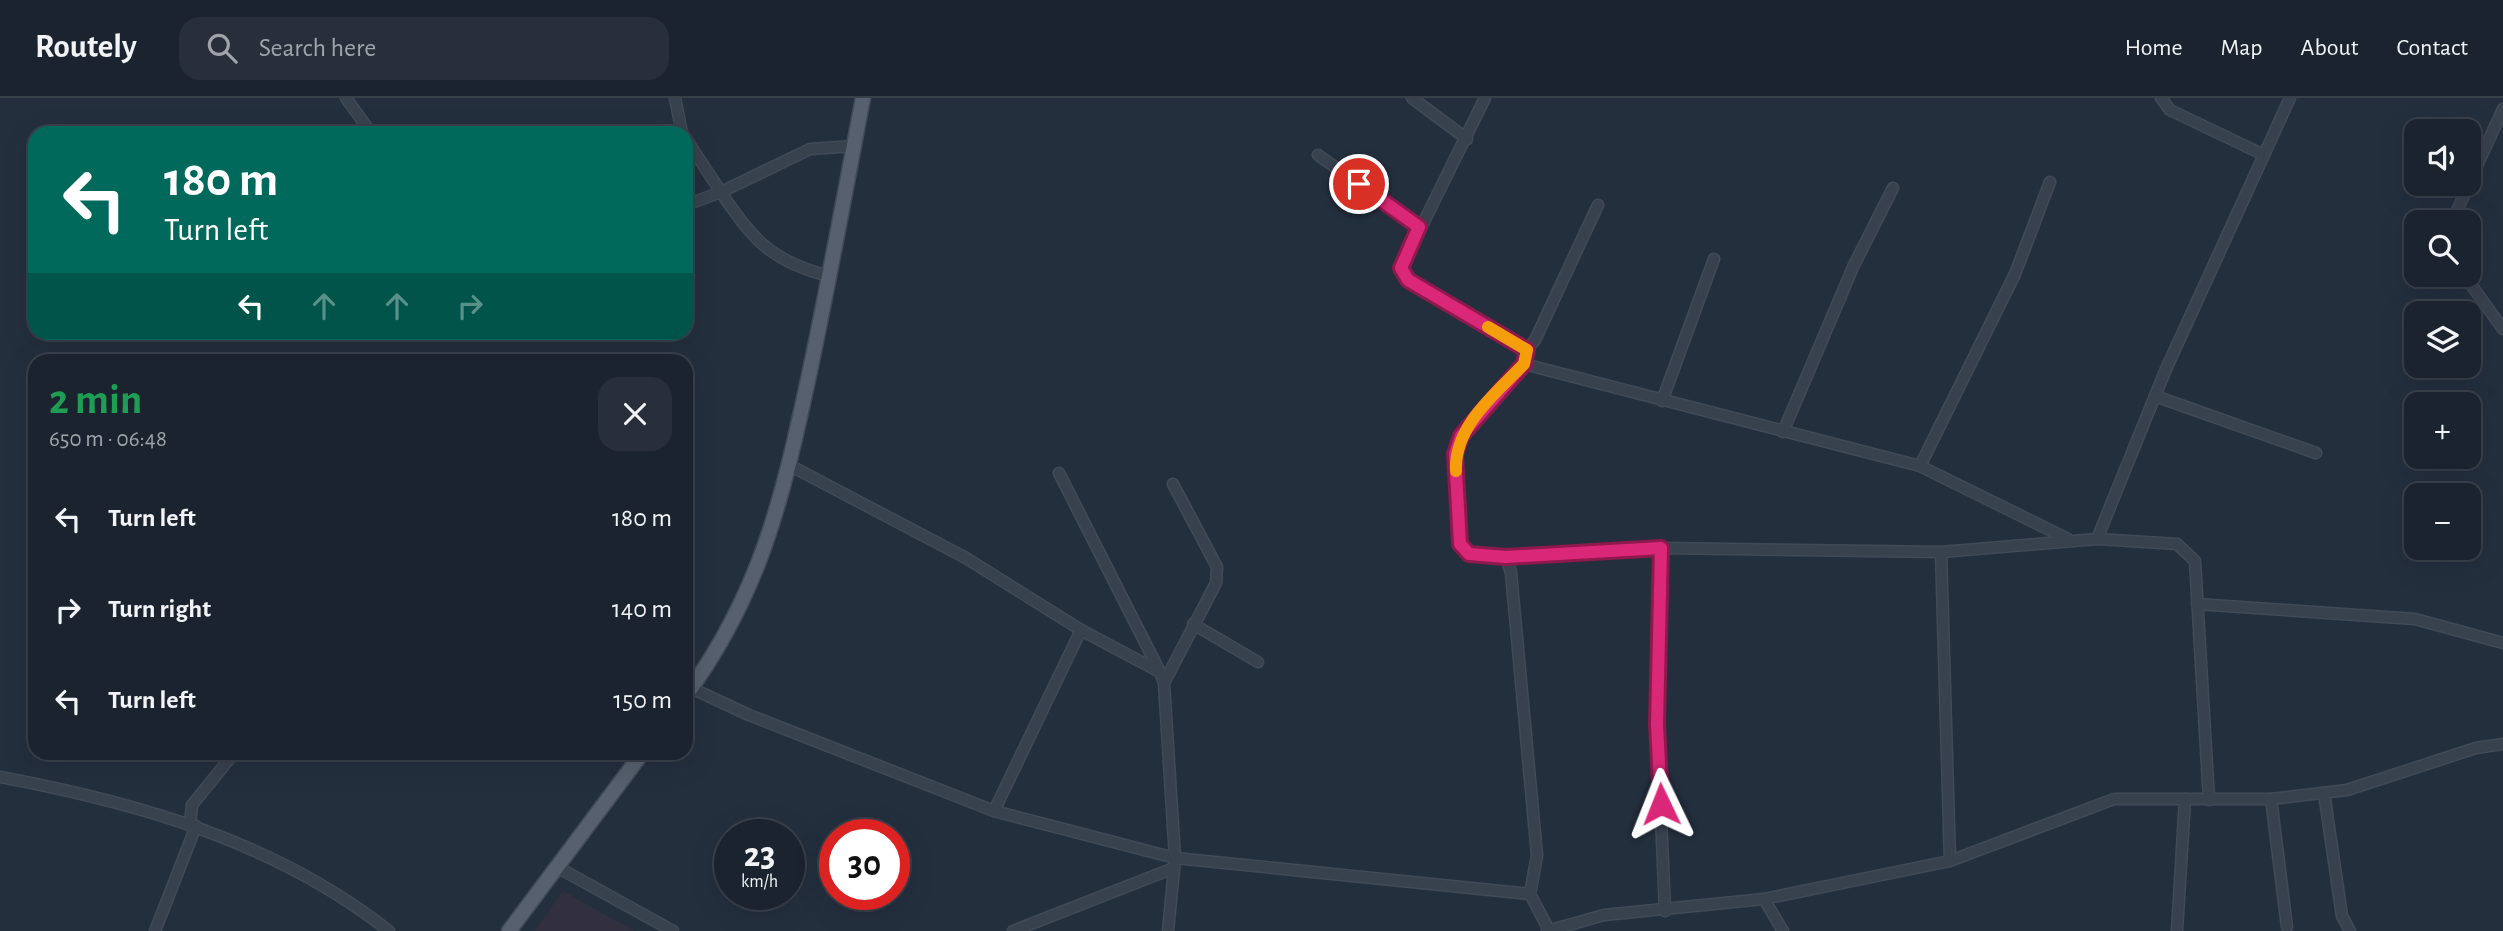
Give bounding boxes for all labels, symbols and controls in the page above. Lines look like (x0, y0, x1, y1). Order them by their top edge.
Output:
search box (179, 17, 669, 80)
icon: search (203, 29, 241, 67)
text: Routely (35, 31, 137, 64)
text: Search here (259, 35, 376, 61)
text: Home (2125, 36, 2183, 60)
text: Map (2221, 36, 2263, 60)
text: About (2301, 36, 2358, 60)
text: Contact (2396, 36, 2468, 60)
map controls (2404, 119, 2481, 560)
button: sound (2404, 119, 2481, 196)
icon: left (49, 154, 140, 245)
pin (1329, 154, 1389, 214)
text: 180 m (164, 156, 278, 205)
icon: arrive (1340, 165, 1378, 203)
button: search (2404, 210, 2481, 287)
text: Turn left (164, 214, 268, 246)
icon: left (232, 287, 270, 325)
icon: ahead (305, 287, 343, 325)
icon: ahead (378, 287, 416, 325)
icon: right (451, 287, 489, 325)
button: layers (2404, 301, 2481, 378)
button: close (598, 377, 672, 451)
text: 2 min (49, 379, 142, 421)
button: + (2404, 392, 2481, 469)
text: 650 m · 06:48 (49, 428, 167, 451)
button: − (2404, 483, 2481, 560)
icon: left (49, 500, 87, 538)
text: Turn left (108, 505, 196, 531)
text: 180 m (612, 505, 672, 531)
icon: right (49, 591, 87, 629)
text: Turn right (108, 596, 211, 622)
text: 140 m (612, 596, 672, 622)
icon: left (49, 682, 87, 720)
text: Turn left (108, 687, 196, 713)
text: 150 m (613, 687, 672, 713)
position arrow (1624, 767, 1698, 841)
speed limit sign: 30 (819, 819, 910, 910)
text: 23 (744, 838, 775, 873)
text: km/h (741, 873, 778, 891)

